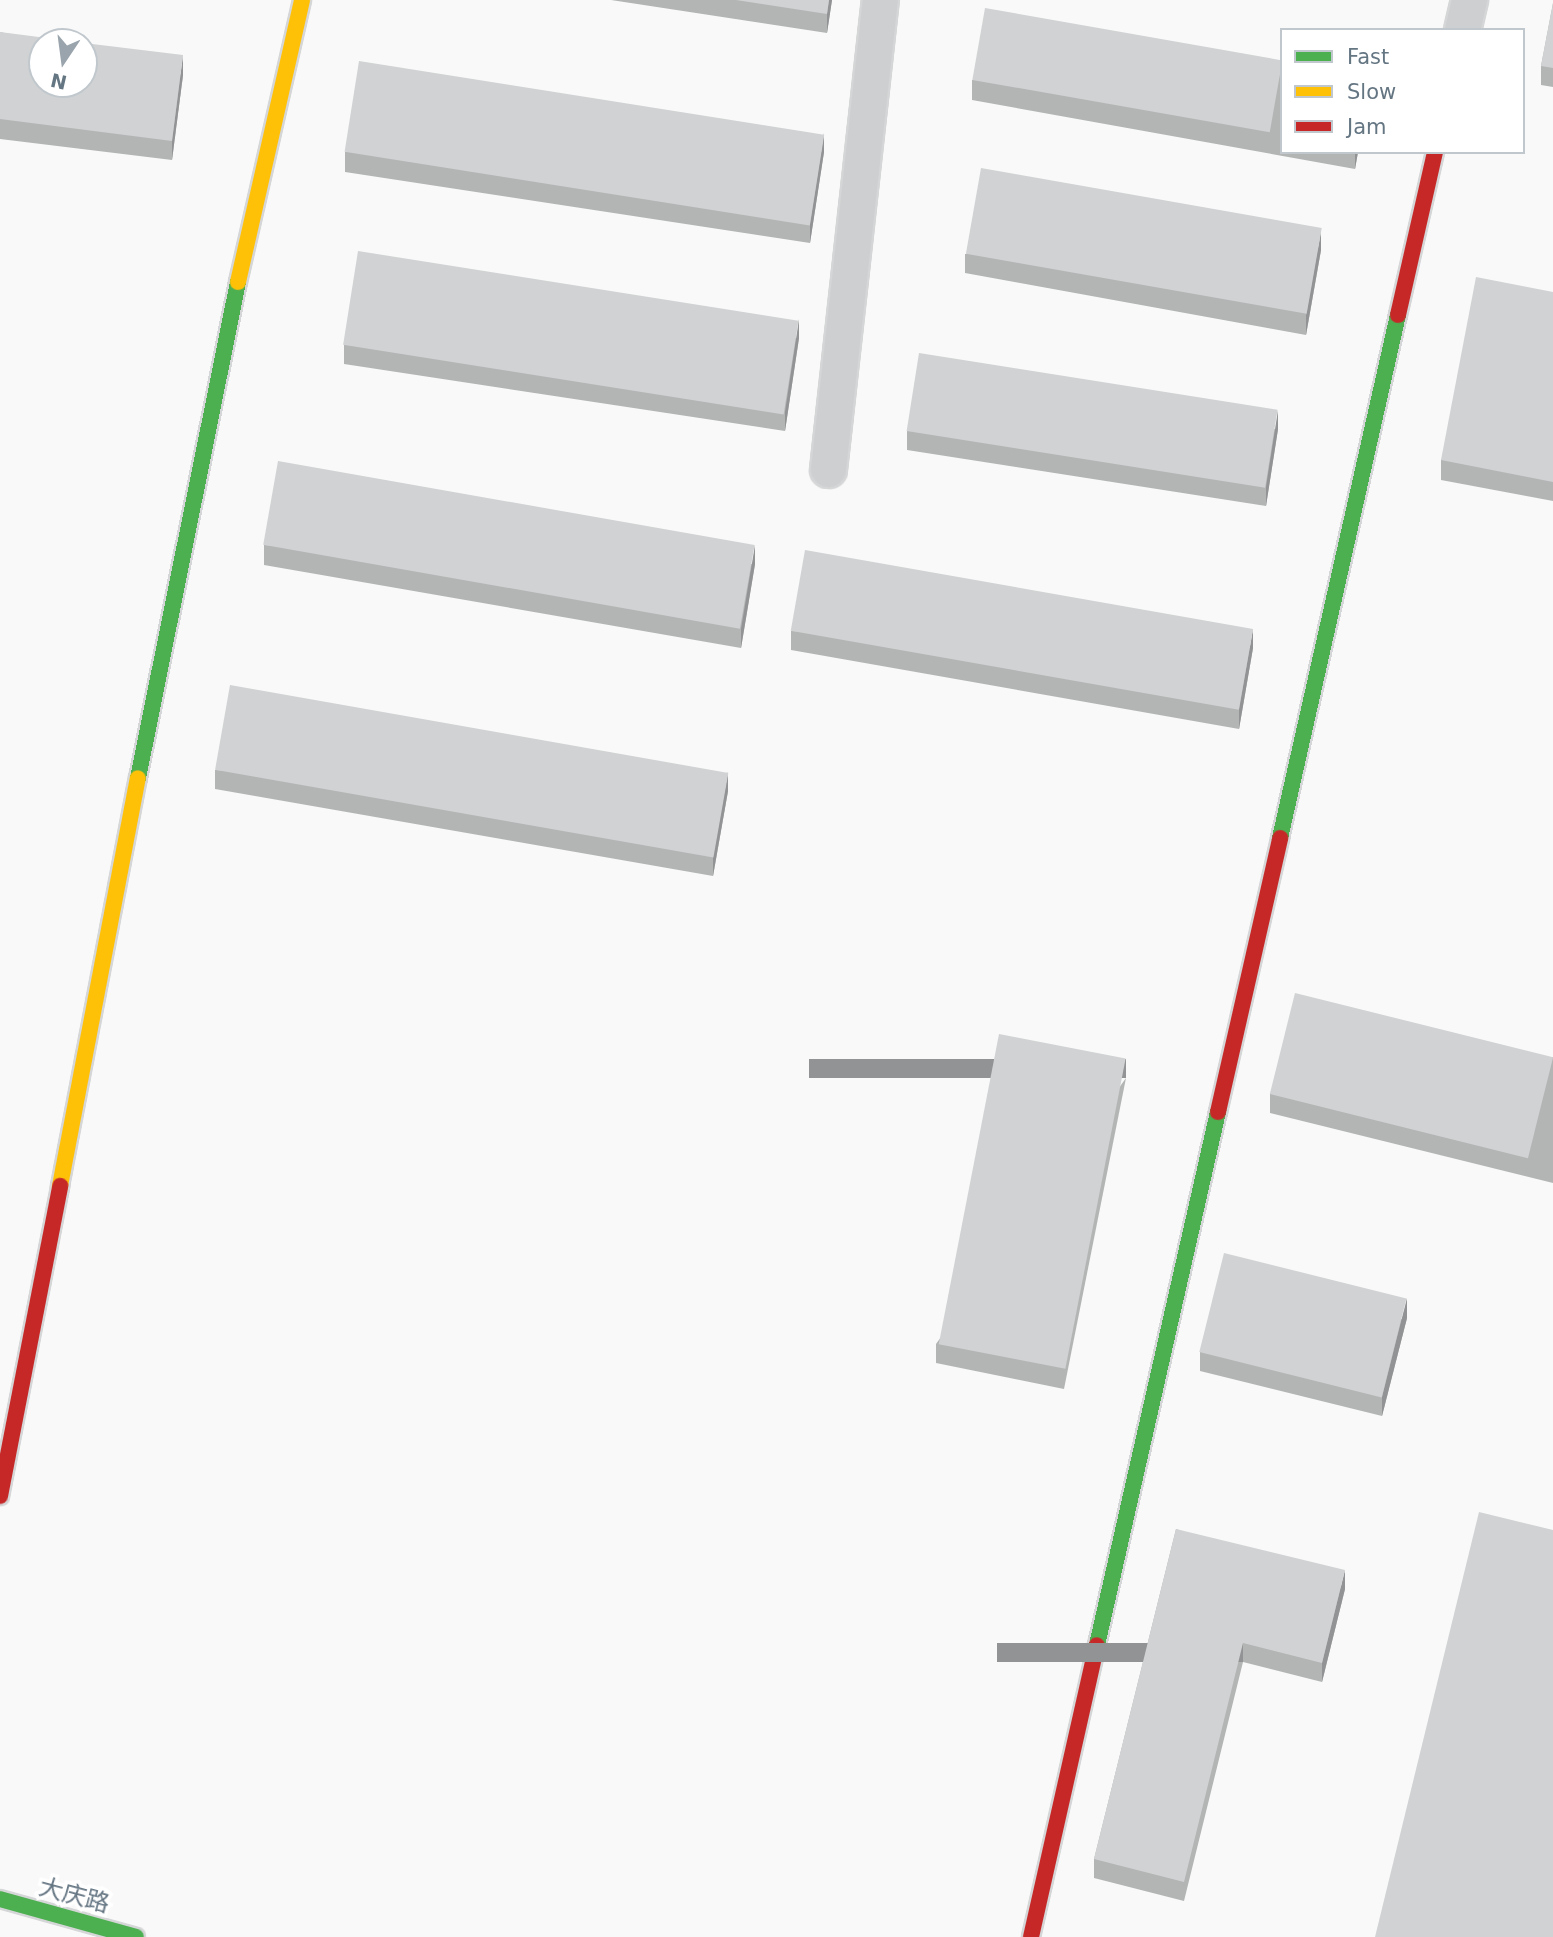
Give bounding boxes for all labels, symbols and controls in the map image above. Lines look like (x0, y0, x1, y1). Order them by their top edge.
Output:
north arrow (28, 28, 98, 98)
legend (1280, 28, 1525, 154)
text: Fast (1347, 45, 1389, 69)
text: N (49, 69, 69, 94)
text: Slow (1347, 80, 1396, 104)
text: Jam (1347, 115, 1387, 139)
street label: 大庆路 (35, 1873, 113, 1919)

